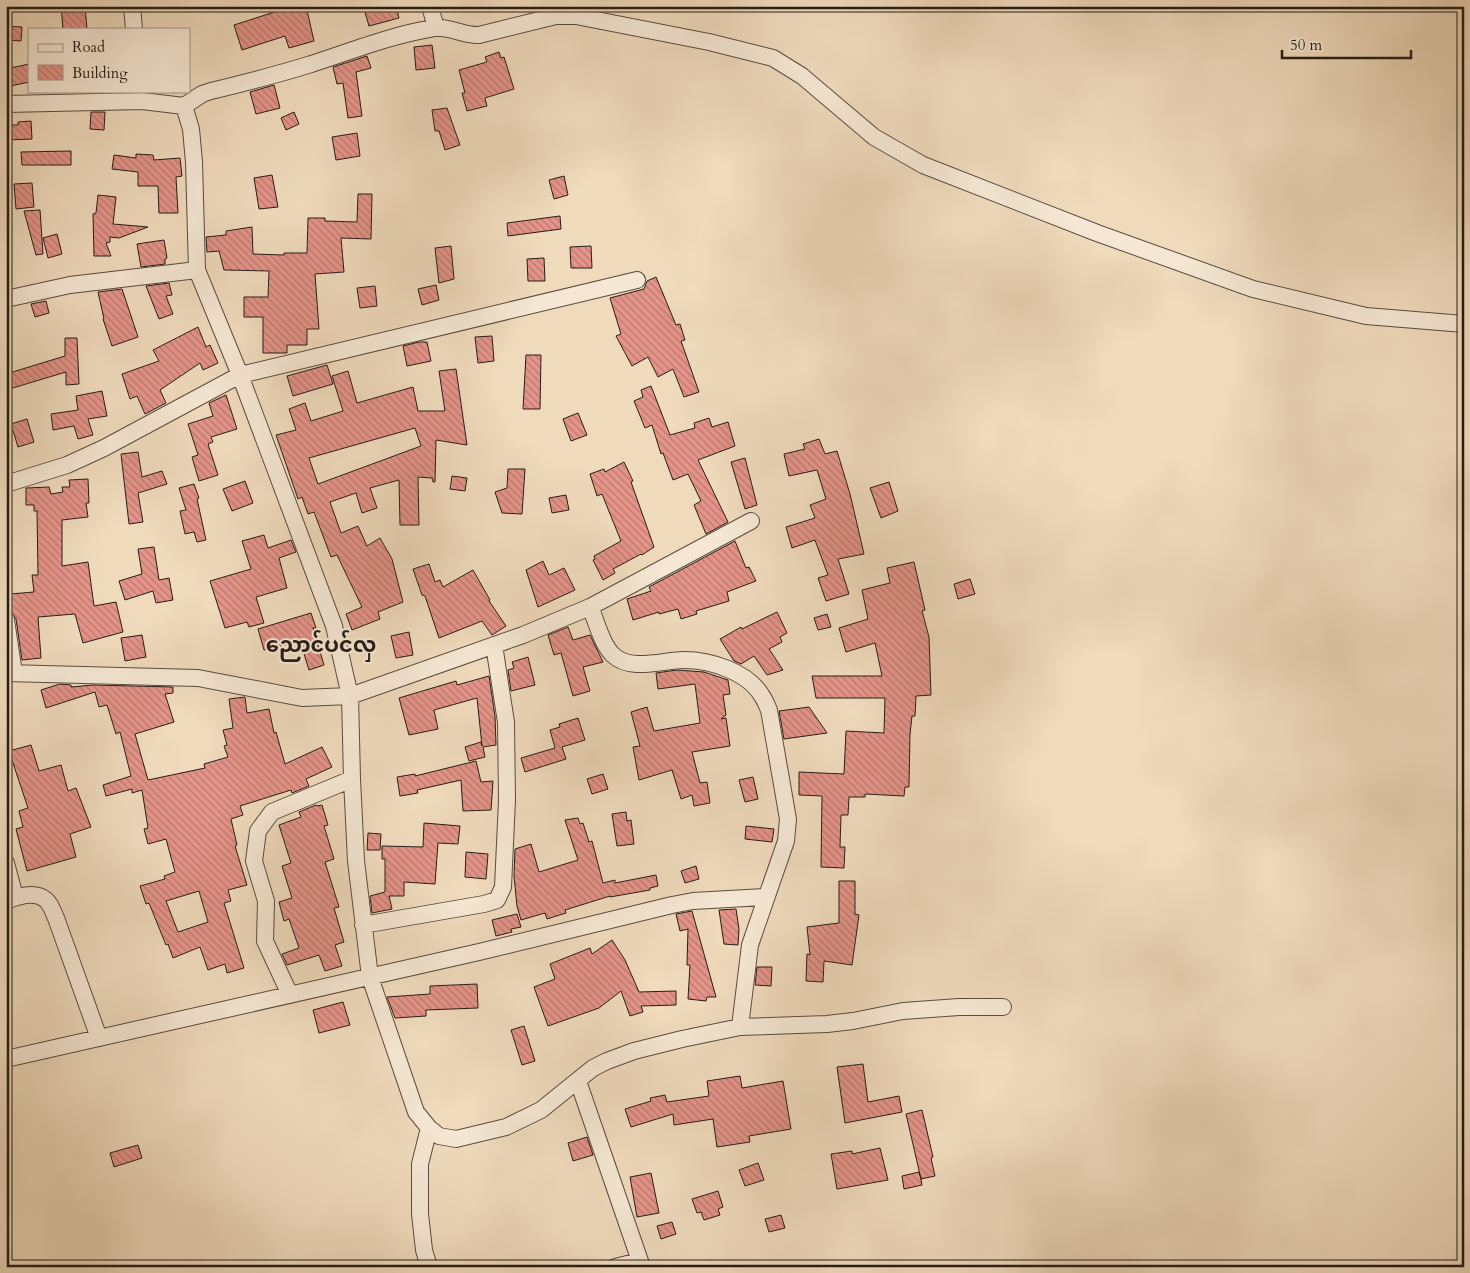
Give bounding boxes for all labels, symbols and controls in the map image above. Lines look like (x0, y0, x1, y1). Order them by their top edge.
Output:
legend (28, 28, 190, 92)
scale bar (1282, 28, 1411, 60)
text: 50 m (1290, 35, 1322, 55)
text: Road (72, 37, 105, 57)
text: Building (72, 63, 128, 83)
district label: ညောင်ပင်လှ (266, 629, 376, 662)

